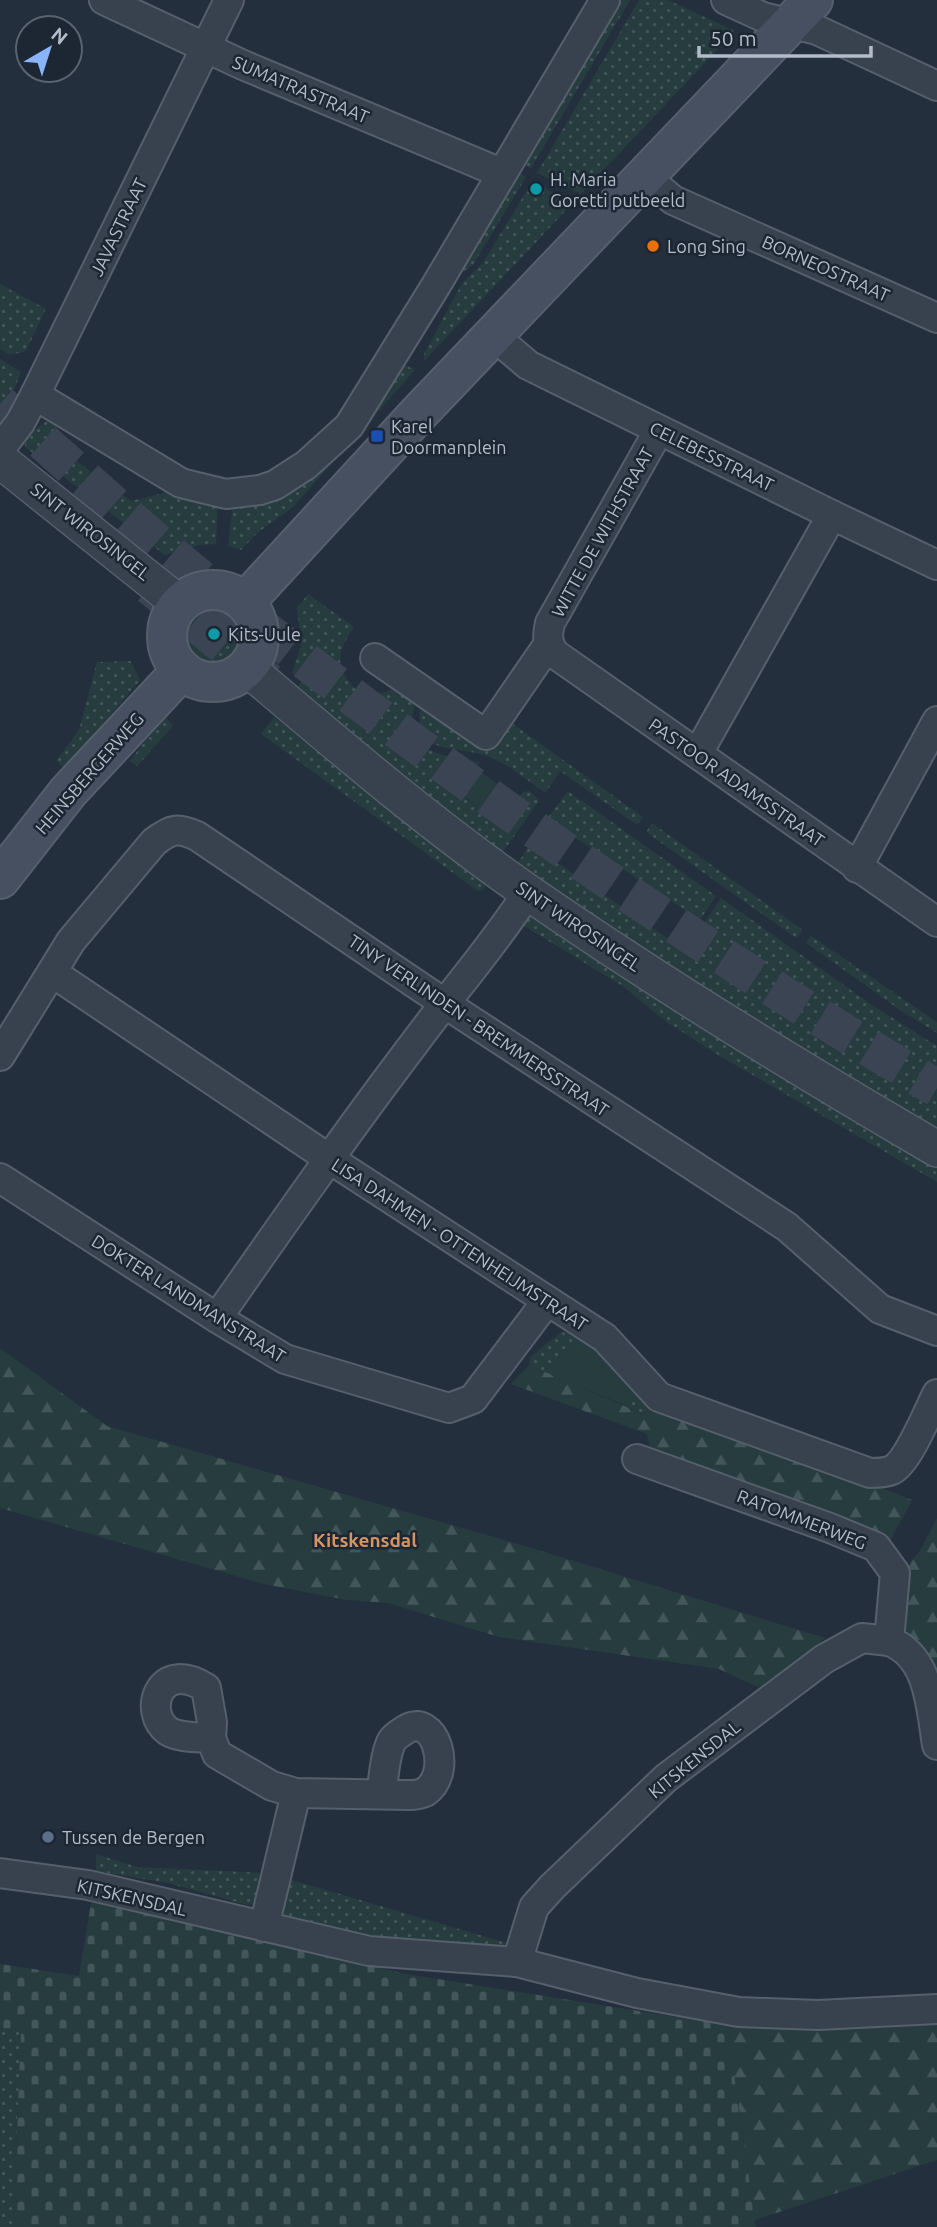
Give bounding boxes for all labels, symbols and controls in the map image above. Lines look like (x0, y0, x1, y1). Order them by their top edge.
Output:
north arrow (14, 14, 84, 84)
scale bar (699, 14, 870, 58)
text: N (47, 23, 72, 49)
text: 50 m (710, 26, 757, 50)
street label: SUMATRASTRAAT (230, 51, 372, 127)
place label: H. Maria Goretti putbeeld (550, 169, 685, 210)
street label: JAVASTRAAT (86, 175, 150, 279)
marker: H. Maria Goretti putbeeld (528, 181, 544, 197)
street label: BORNEOSTRAAT (759, 231, 893, 305)
place label: Long Sing (667, 236, 746, 256)
marker: Long Sing (645, 238, 661, 254)
place label: Karel Doormanplein (391, 416, 507, 457)
street label: CELEBESSTRAAT (647, 417, 777, 495)
marker: Karel Doormanplein (369, 428, 385, 444)
street label: WITTE DE WITHSTRAAT (547, 444, 657, 620)
street label: SINT WIROSINGEL (28, 478, 154, 584)
place label: Kits-Uule (228, 624, 301, 644)
marker: Kits-Uule (206, 626, 222, 642)
street label: HEINSBERGERWEG (31, 708, 147, 838)
street label: PASTOOR ADAMSSTRAAT (645, 714, 829, 850)
street label: SINT WIROSINGEL (513, 877, 645, 975)
street label: TINY VERLINDEN - BREMMERSSTRAAT (345, 930, 613, 1120)
street label: LISA DAHMEN - OTTENHEIJMSTRAAT (328, 1154, 592, 1334)
street label: DOKTER LANDMANSTRAAT (88, 1230, 290, 1366)
street label: RATOMMERWEG (734, 1485, 870, 1553)
district label: Kitskensdal (313, 1529, 417, 1551)
street label: KITSKENSDAL (644, 1716, 744, 1802)
place label: Tussen de Bergen (62, 1827, 205, 1847)
marker: Tussen de Bergen (40, 1829, 56, 1845)
street label: KITSKENSDAL (75, 1875, 189, 1919)

